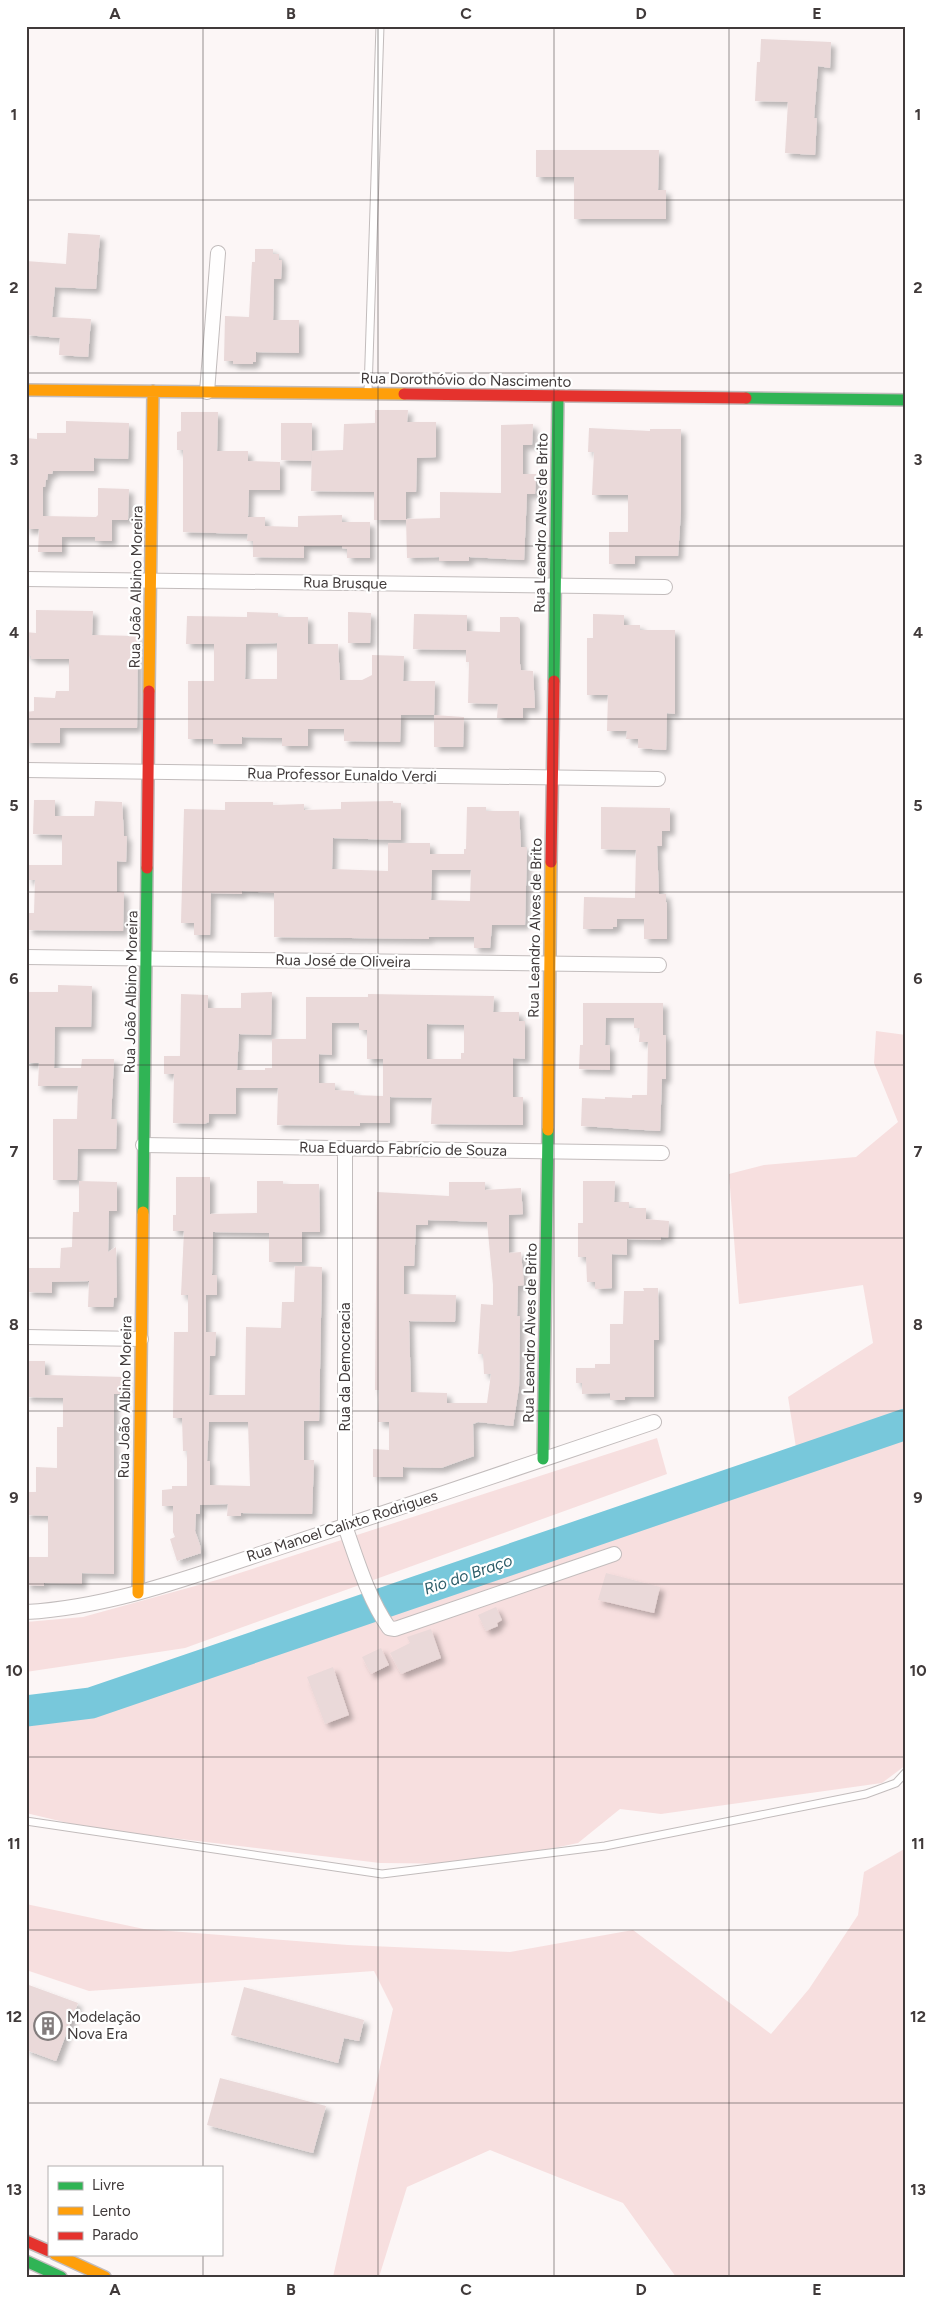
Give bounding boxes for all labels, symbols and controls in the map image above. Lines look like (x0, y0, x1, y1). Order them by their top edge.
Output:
text: A (109, 4, 121, 23)
text: B (286, 4, 296, 23)
text: C (460, 4, 472, 23)
text: D (635, 4, 647, 23)
text: E (812, 4, 822, 23)
text: 1 (11, 105, 17, 124)
text: 1 (915, 105, 921, 124)
text: 2 (9, 278, 19, 297)
text: 2 (913, 278, 923, 297)
street label: Rua Dorothóvio do Nascimento (360, 369, 572, 391)
street label: Rua Leandro Alves de Brito (530, 433, 552, 613)
text: 3 (10, 450, 19, 469)
text: 3 (914, 450, 923, 469)
street label: Rua João Albino Moreira (126, 505, 146, 669)
street label: Rua Brusque (303, 573, 387, 593)
text: 4 (9, 623, 19, 642)
text: 4 (913, 623, 923, 642)
street label: Rua Professor Eunaldo Verdi (247, 764, 437, 786)
text: 5 (9, 796, 19, 815)
text: 5 (913, 796, 923, 815)
street label: Rua Leandro Alves de Brito (524, 838, 546, 1018)
street label: Rua João Albino Moreira (121, 910, 141, 1074)
street label: Rua José de Oliveira (275, 951, 411, 971)
text: 6 (9, 969, 19, 988)
text: 6 (913, 969, 923, 988)
street label: Rua Eduardo Fabrício de Souza (299, 1138, 507, 1160)
text: 7 (10, 1142, 19, 1161)
text: 7 (914, 1142, 923, 1161)
street label: Rua Leandro Alves de Brito (519, 1243, 541, 1423)
street label: Rua da Democracia (336, 1302, 354, 1432)
text: 8 (9, 1315, 19, 1334)
street label: Rua João Albino Moreira (115, 1315, 135, 1479)
text: 8 (913, 1315, 923, 1334)
street label: Rua Manoel Calixto Rodrigues (244, 1487, 440, 1565)
text: 9 (9, 1488, 19, 1507)
text: 9 (913, 1488, 923, 1507)
water label: Rio do Braço (421, 1550, 515, 1598)
text: 10 (5, 1661, 23, 1680)
text: 10 (909, 1661, 927, 1680)
text: 11 (7, 1834, 21, 1853)
text: 11 (911, 1834, 925, 1853)
text: 12 (6, 2007, 22, 2026)
text: 12 (910, 2007, 926, 2026)
place label: Modelação Nova Era (67, 2008, 141, 2043)
building icon: Modelação Nova Era (33, 2011, 63, 2041)
legend (48, 2166, 222, 2256)
text: Livre (92, 2176, 124, 2194)
text: 13 (6, 2180, 22, 2199)
text: 13 (910, 2180, 926, 2199)
text: Lento (92, 2202, 131, 2220)
text: Parado (92, 2226, 139, 2244)
text: A (109, 2280, 121, 2299)
text: B (286, 2280, 296, 2299)
text: C (460, 2280, 472, 2299)
text: D (635, 2280, 647, 2299)
text: E (812, 2280, 822, 2299)

